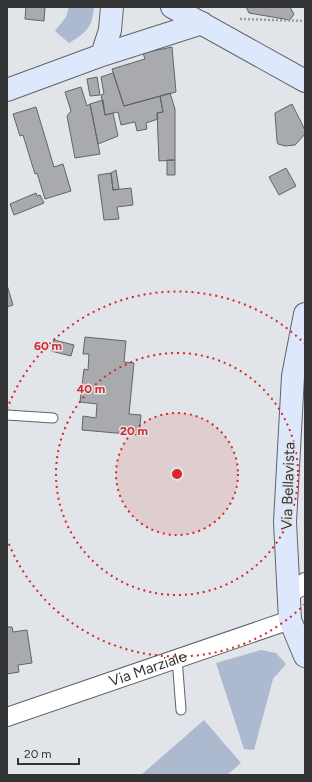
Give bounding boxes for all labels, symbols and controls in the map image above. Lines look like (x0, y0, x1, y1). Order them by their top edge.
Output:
text: 60 m (34, 339, 62, 353)
text: 40 m (77, 382, 105, 396)
text: 20 m (120, 424, 148, 438)
street label: Via Bellavista (277, 442, 299, 530)
centre of rings (170, 467, 184, 481)
street label: Via Marziale (107, 647, 189, 690)
scale bar (18, 740, 79, 766)
text: 20 m (24, 747, 52, 761)

